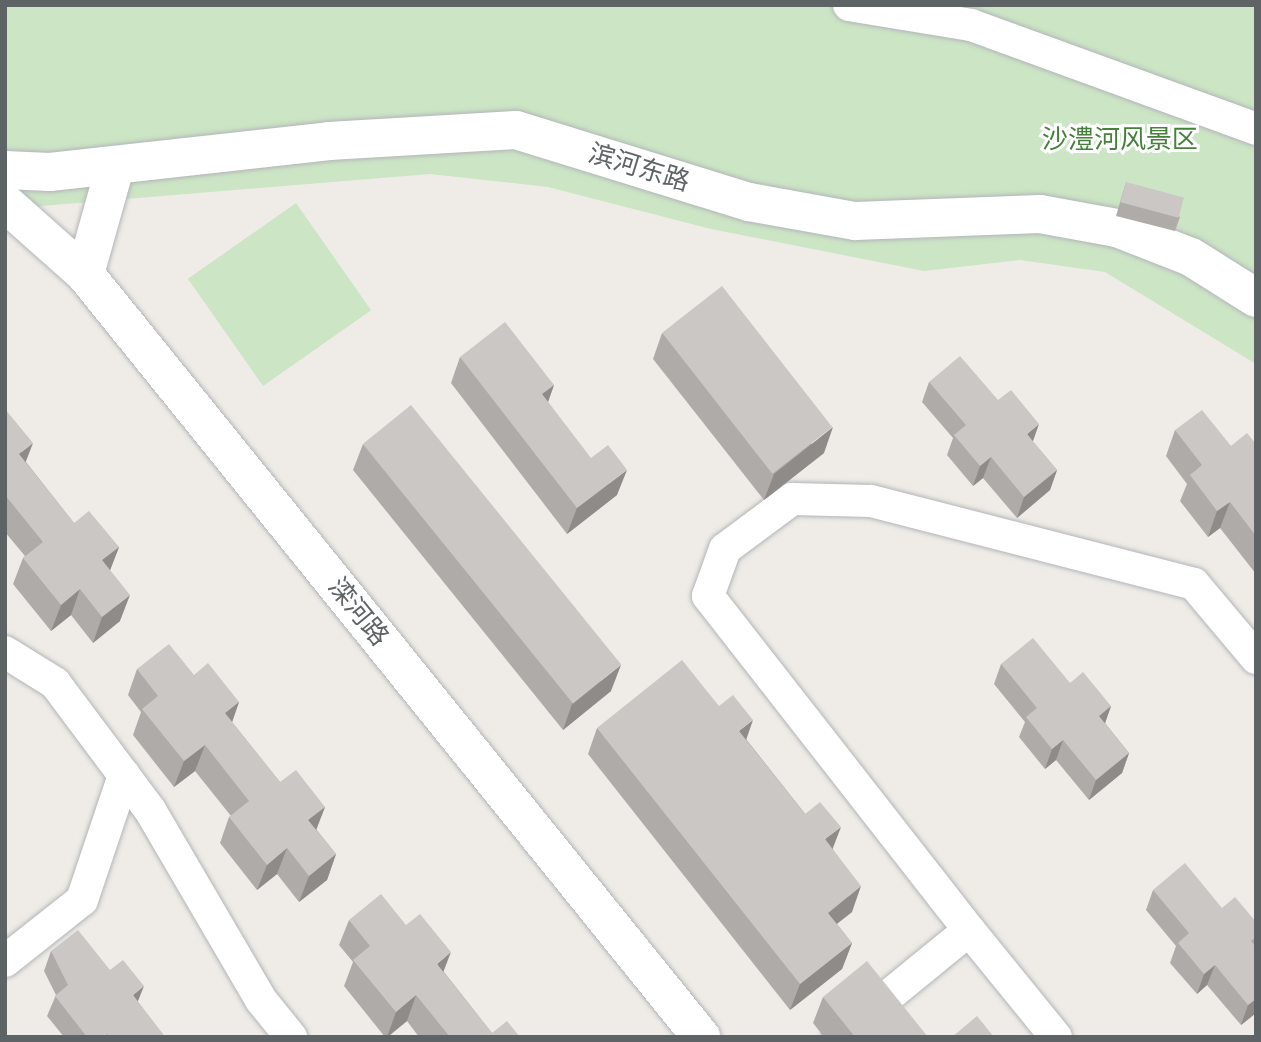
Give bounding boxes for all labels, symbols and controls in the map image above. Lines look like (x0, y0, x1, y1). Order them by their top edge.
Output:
park label: 沙澧河风景区 (1042, 124, 1198, 156)
street label: 滨河东路 (585, 138, 693, 198)
street label: 滦河路 (321, 572, 395, 652)

